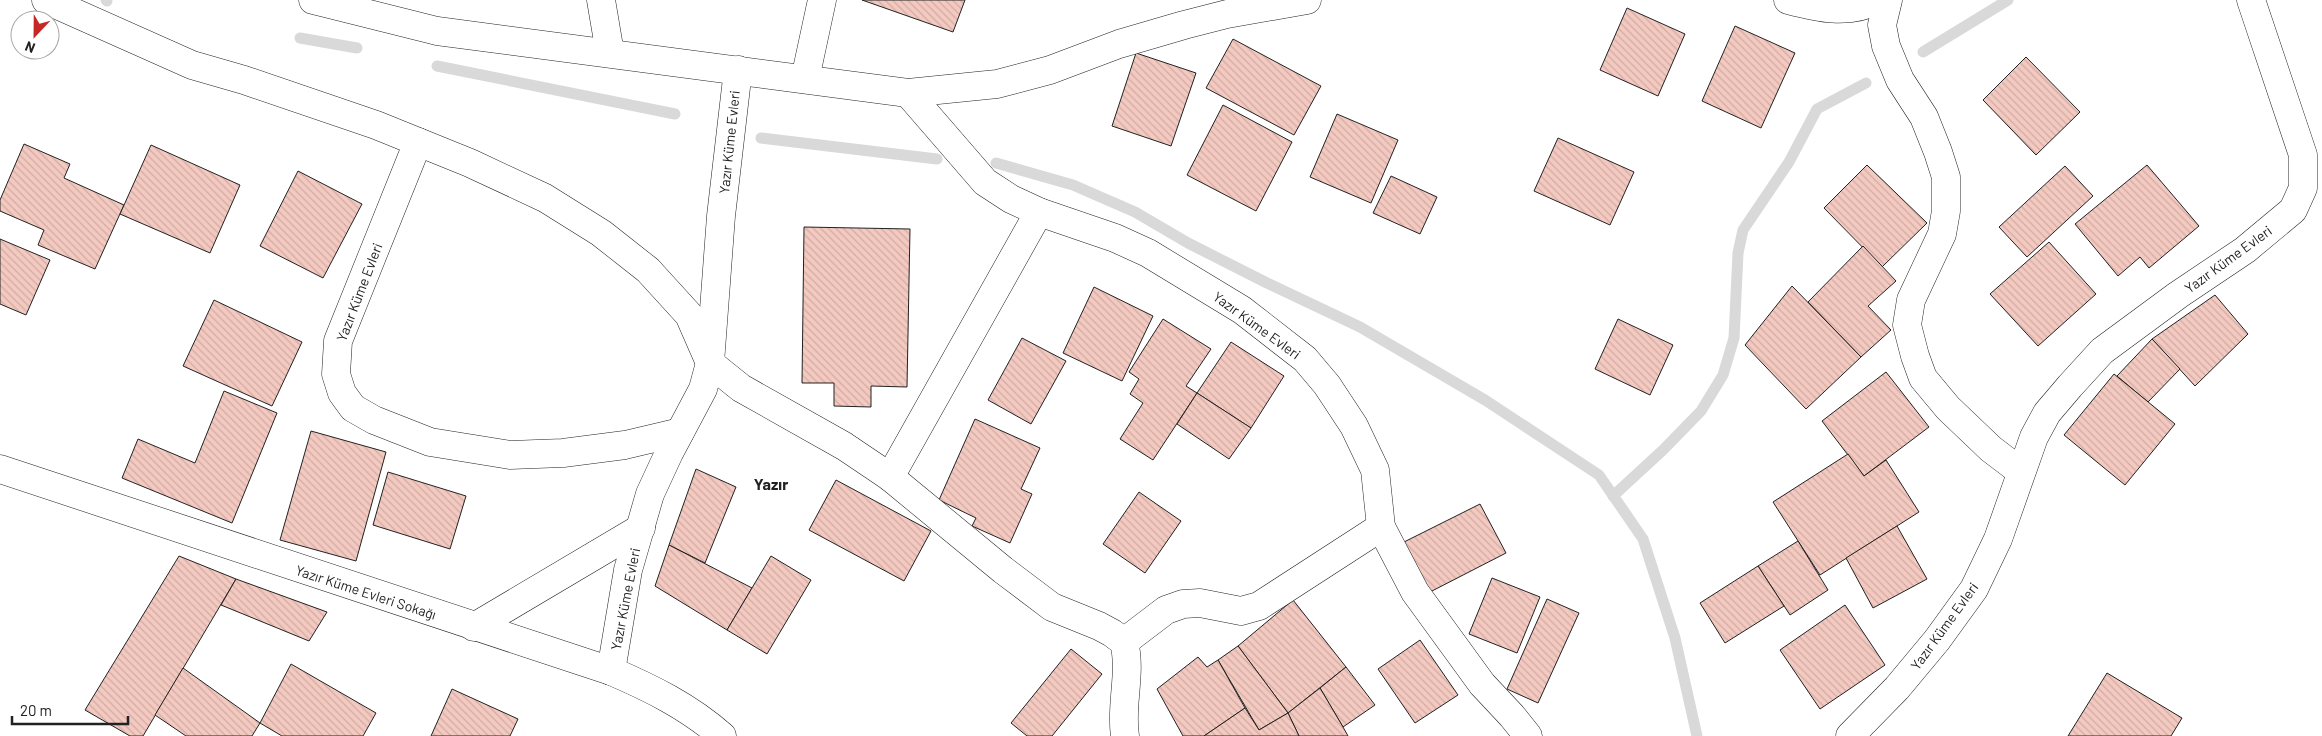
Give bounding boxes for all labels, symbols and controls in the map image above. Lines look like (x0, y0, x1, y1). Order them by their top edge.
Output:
north arrow (10, 10, 60, 60)
text: N (22, 38, 37, 57)
street label: Yazır Küme Evleri (715, 89, 743, 195)
street label: Yazır Küme Evleri (2181, 222, 2275, 296)
street label: Yazır Küme Evleri (332, 240, 386, 344)
street label: Yazır Küme Evleri (1210, 288, 1304, 362)
district label: Yazır (754, 474, 788, 493)
street label: Yazır Küme Evleri (607, 546, 643, 652)
street label: Yazır Küme Evleri Sokağı (293, 561, 439, 623)
street label: Yazır Küme Evleri (1907, 579, 1981, 673)
scale bar (12, 694, 129, 726)
text: 20 m (20, 701, 52, 719)

